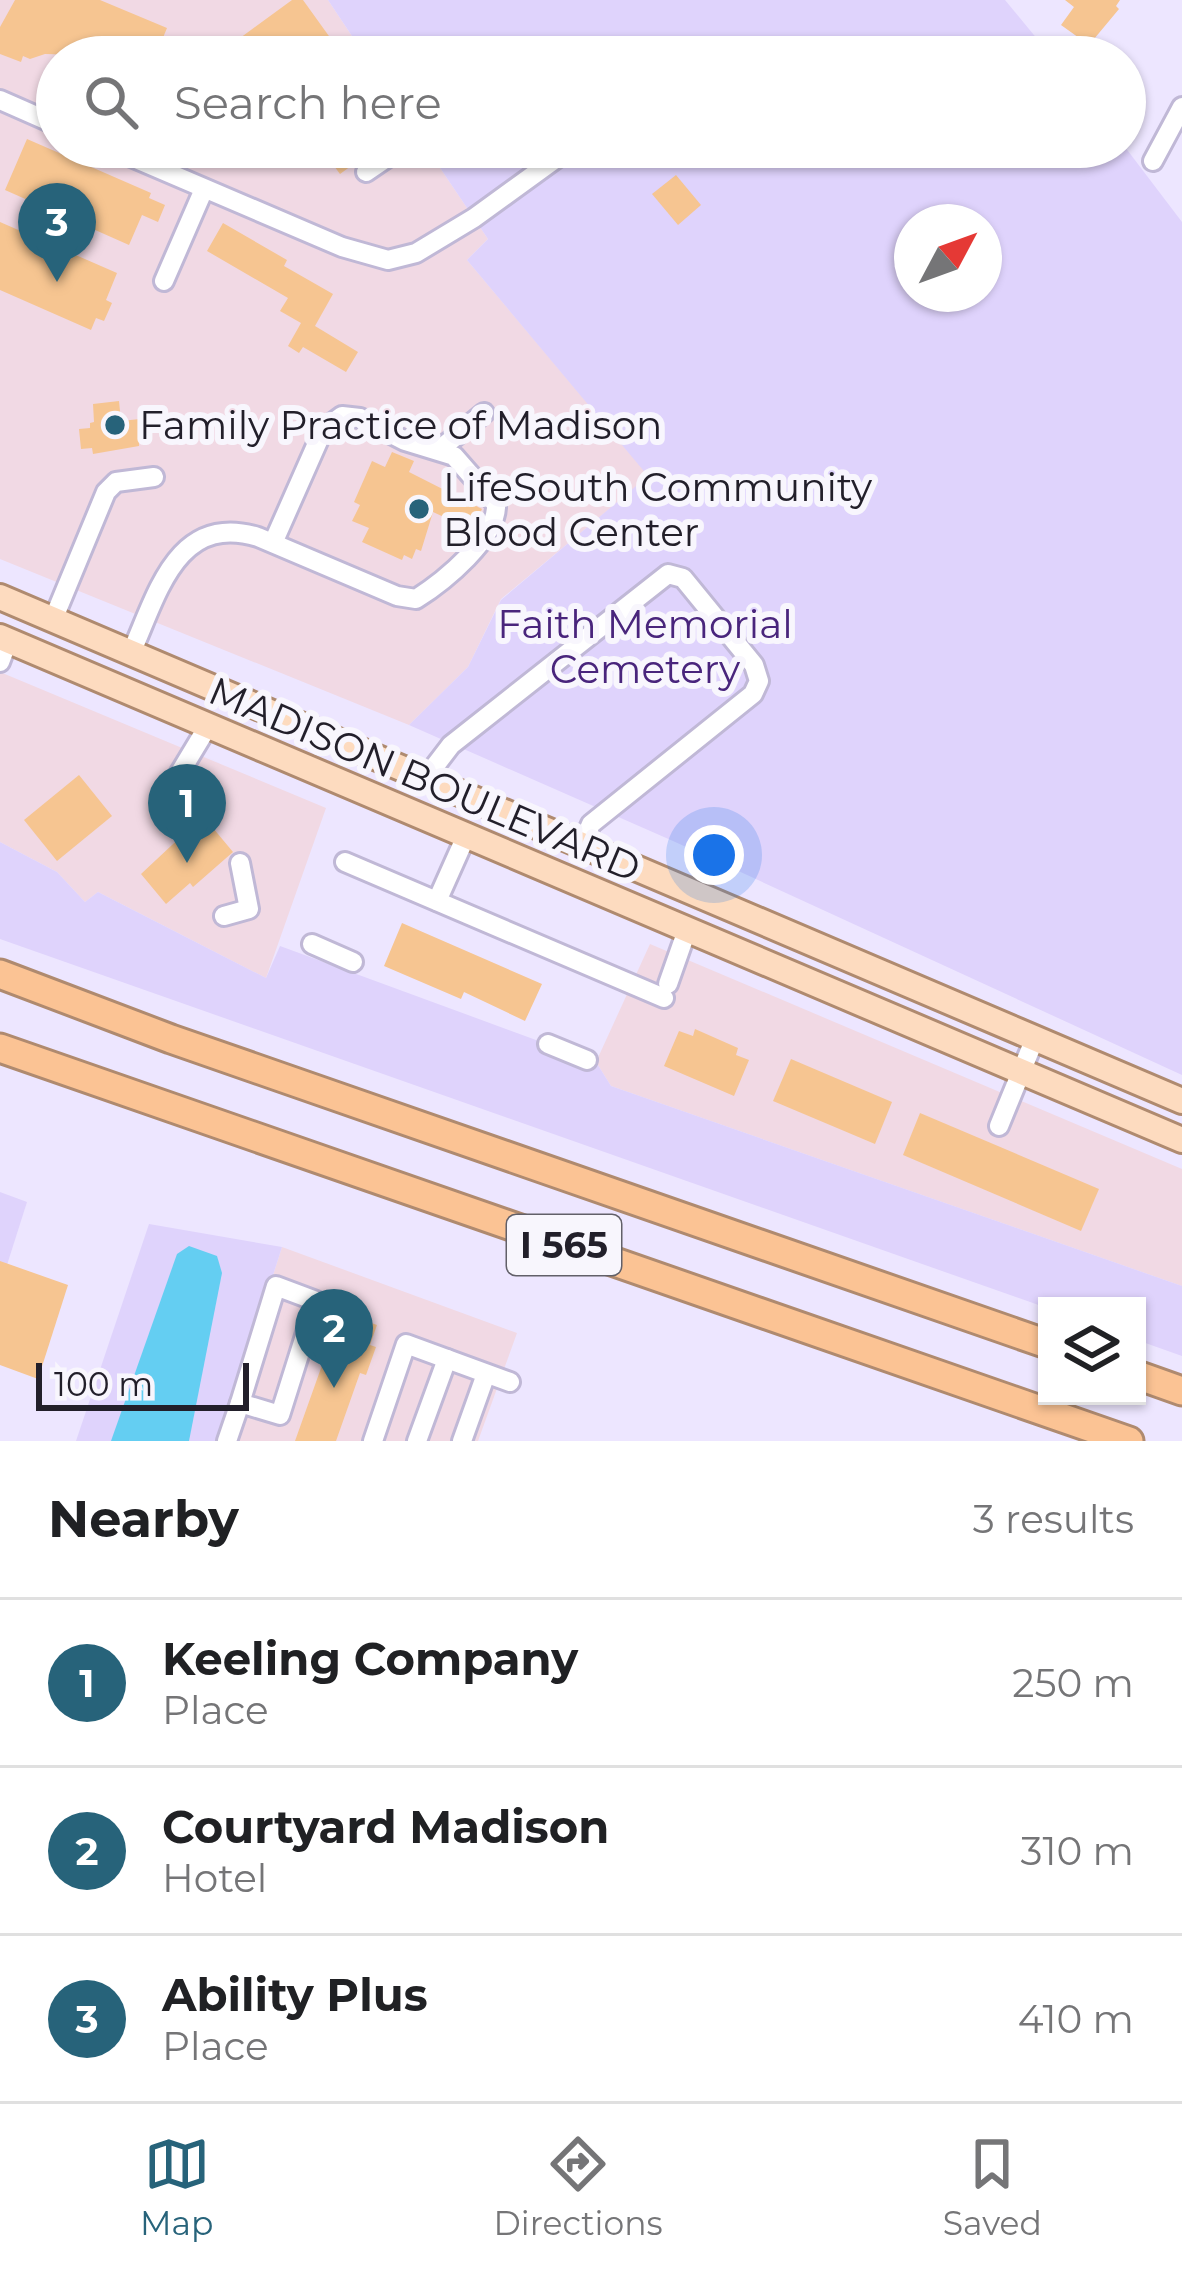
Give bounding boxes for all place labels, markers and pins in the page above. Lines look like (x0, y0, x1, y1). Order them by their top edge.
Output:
pin: 3 (18, 183, 96, 282)
place label: Family Practice of Madison (139, 401, 662, 449)
marker: Family Practice of Madison (102, 412, 128, 438)
place label: LifeSouth Community Blood Center (443, 463, 873, 556)
marker: LifeSouth Community Blood Center (406, 496, 432, 522)
pin: 1 (148, 764, 226, 863)
pin: 2 (295, 1289, 373, 1388)

